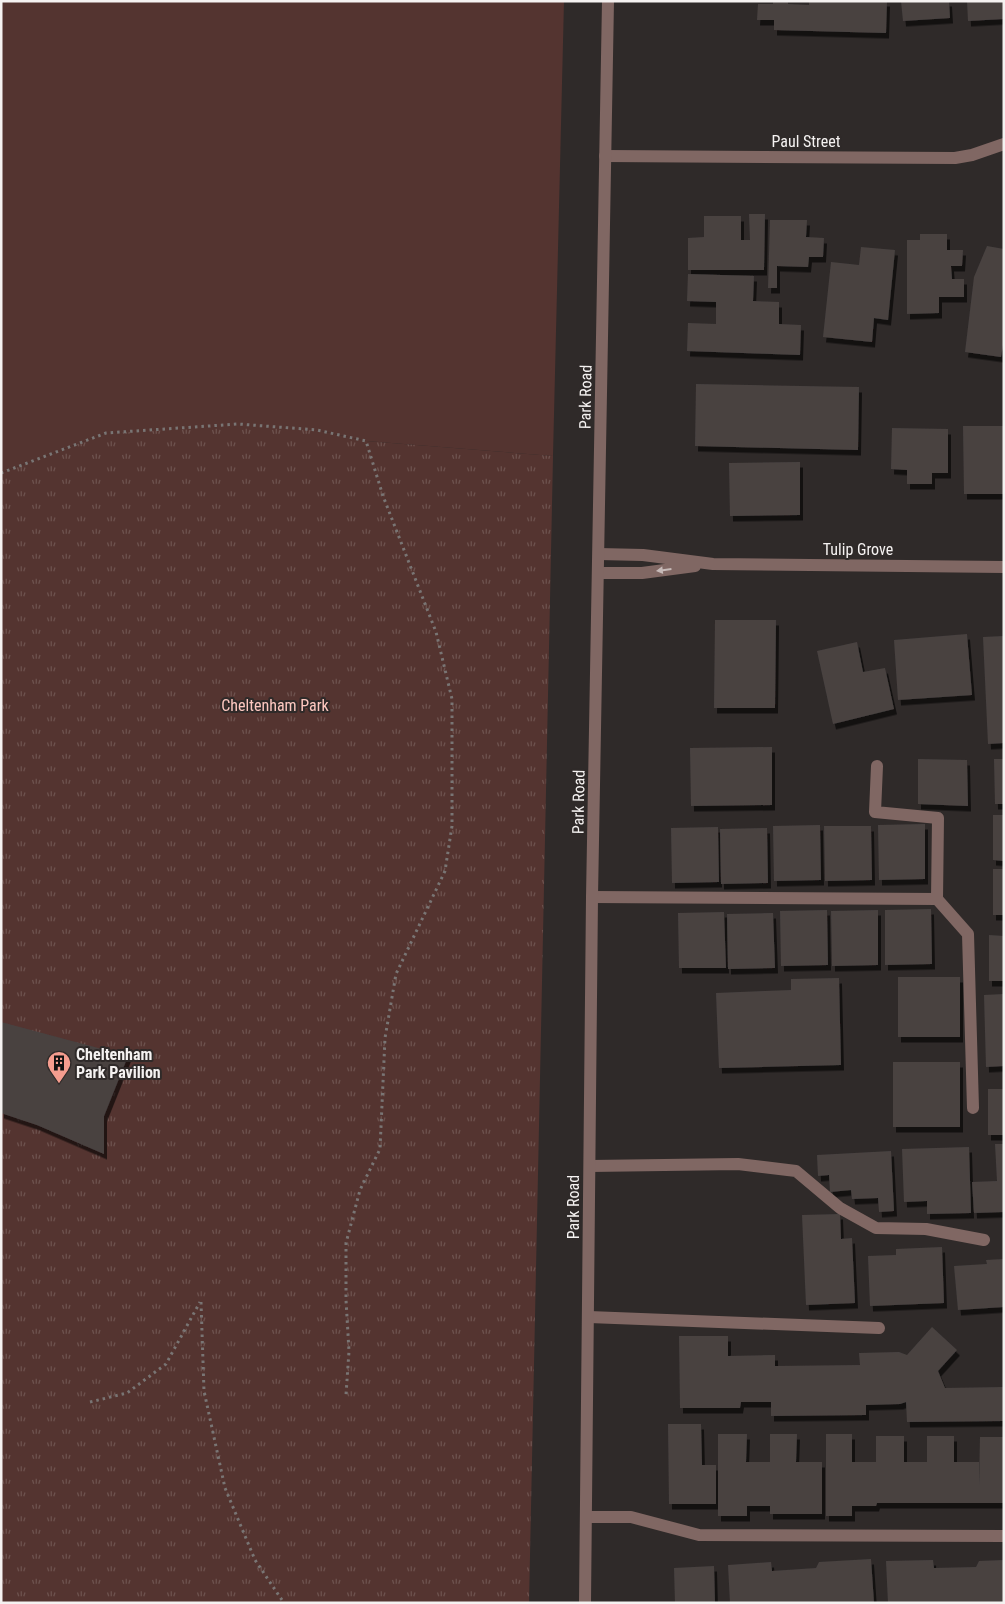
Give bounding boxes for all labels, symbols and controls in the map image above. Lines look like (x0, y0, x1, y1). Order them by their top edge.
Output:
street label: Paul Street (771, 132, 841, 151)
street label: Park Road (575, 365, 596, 429)
street label: Tulip Grove (823, 540, 893, 559)
one-way arrow (656, 566, 672, 574)
park label: Cheltenham Park (221, 696, 330, 715)
street label: Park Road (568, 770, 589, 834)
place label: Cheltenham Park Pavilion (76, 1045, 161, 1082)
building icon: Cheltenham Park Pavilion (46, 1050, 72, 1084)
street label: Park Road (564, 1175, 583, 1239)

